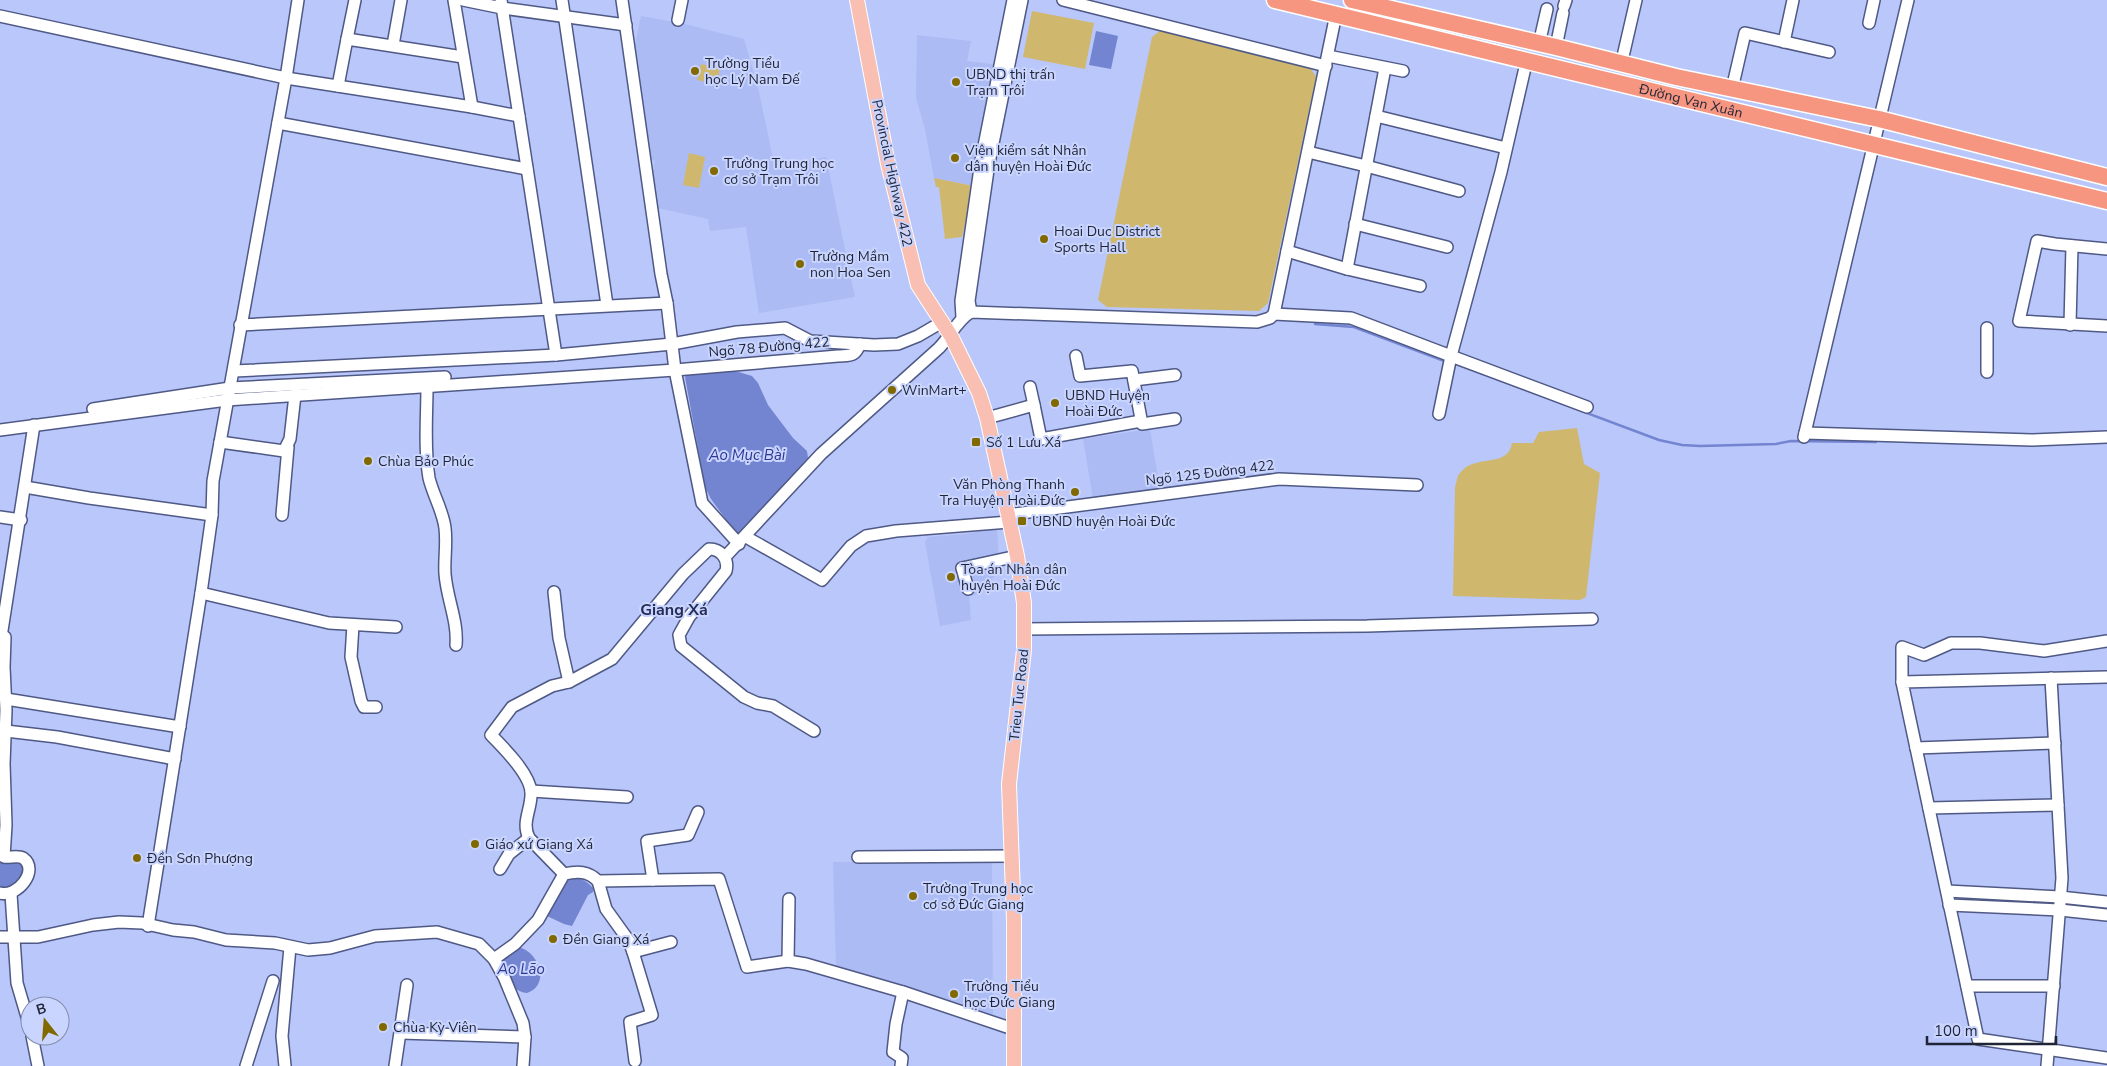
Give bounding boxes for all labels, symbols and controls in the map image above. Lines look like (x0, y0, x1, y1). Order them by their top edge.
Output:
place label: Trường Tiểu học Lý Nam Đế (705, 54, 800, 89)
marker: Trường Tiểu học Lý Nam Đế (689, 65, 701, 77)
place label: UBND thị trấn Trạm Trôi (966, 65, 1055, 100)
marker: UBND thị trấn Trạm Trôi (950, 76, 962, 88)
street label: Đường Vạn Xuân (1636, 79, 1745, 122)
street label: Provincial Highway 422 (867, 98, 917, 248)
place label: Viện kiểm sát Nhân dân huyện Hoài Đức (964, 141, 1092, 176)
marker: Viện kiểm sát Nhân dân huyện Hoài Đức (949, 152, 961, 164)
place label: Trường Trung học cơ sở Trạm Trôi (724, 154, 834, 189)
marker: Trường Trung học cơ sở Trạm Trôi (708, 165, 720, 177)
place label: Hoai Duc District Sports Hall (1054, 222, 1160, 257)
marker: Hoai Duc District Sports Hall (1038, 233, 1050, 245)
place label: Trường Mầm non Hoa Sen (810, 247, 891, 282)
marker: Trường Mầm non Hoa Sen (794, 258, 806, 270)
street label: Ngõ 78 Đường 422 (708, 332, 830, 362)
place label: WinMart+ (902, 381, 967, 400)
marker: WinMart+ (886, 384, 898, 396)
place label: UBND Huyện Hoài Đức (1065, 386, 1150, 421)
marker: UBND Huyện Hoài Đức (1049, 397, 1061, 409)
place label: Số 1 Lưu Xá (986, 433, 1061, 452)
marker: Số 1 Lưu Xá (970, 436, 982, 448)
water label: Ao Mục Bài (708, 445, 786, 465)
place label: Chùa Bảo Phúc (378, 452, 474, 471)
marker: Chùa Bảo Phúc (362, 455, 374, 467)
street label: Ngõ 125 Đường 422 (1144, 456, 1276, 490)
place label: Văn Phòng Thanh Tra Huyện Hoài Đức (940, 475, 1066, 510)
marker: Văn Phòng Thanh Tra Huyện Hoài Đức (1069, 486, 1081, 498)
place label: UBND huyện Hoài Đức (1032, 512, 1176, 531)
marker: UBND huyện Hoài Đức (1016, 515, 1028, 527)
place label: Tòa án Nhân dân huyện Hoài Đức (961, 560, 1067, 595)
marker: Tòa án Nhân dân huyện Hoài Đức (945, 571, 957, 583)
district label: Giang Xá (640, 599, 708, 621)
street label: Trieu Tuc Road (1005, 648, 1033, 742)
place label: Giáo xứ Giang Xá (485, 835, 593, 854)
marker: Giáo xứ Giang Xá (469, 838, 481, 850)
place label: Đền Sơn Phượng (146, 849, 253, 868)
marker: Đền Sơn Phượng (131, 852, 143, 864)
place label: Trường Trung học cơ sở Đức Giang (923, 879, 1033, 914)
marker: Trường Trung học cơ sở Đức Giang (907, 890, 919, 902)
place label: Đền Giang Xá (562, 930, 650, 949)
marker: Đền Giang Xá (547, 933, 559, 945)
water label: Ao Lão (496, 959, 545, 979)
place label: Trường Tiểu học Đức Giang (964, 977, 1055, 1012)
marker: Trường Tiểu học Đức Giang (948, 988, 960, 1000)
north arrow (20, 996, 70, 1046)
text: B (34, 999, 49, 1020)
scale bar (1927, 1014, 2056, 1046)
place label: Chùa Kỳ Viên (393, 1018, 477, 1037)
marker: Chùa Kỳ Viên (377, 1021, 389, 1033)
text: 100 m (1934, 1021, 1978, 1041)

